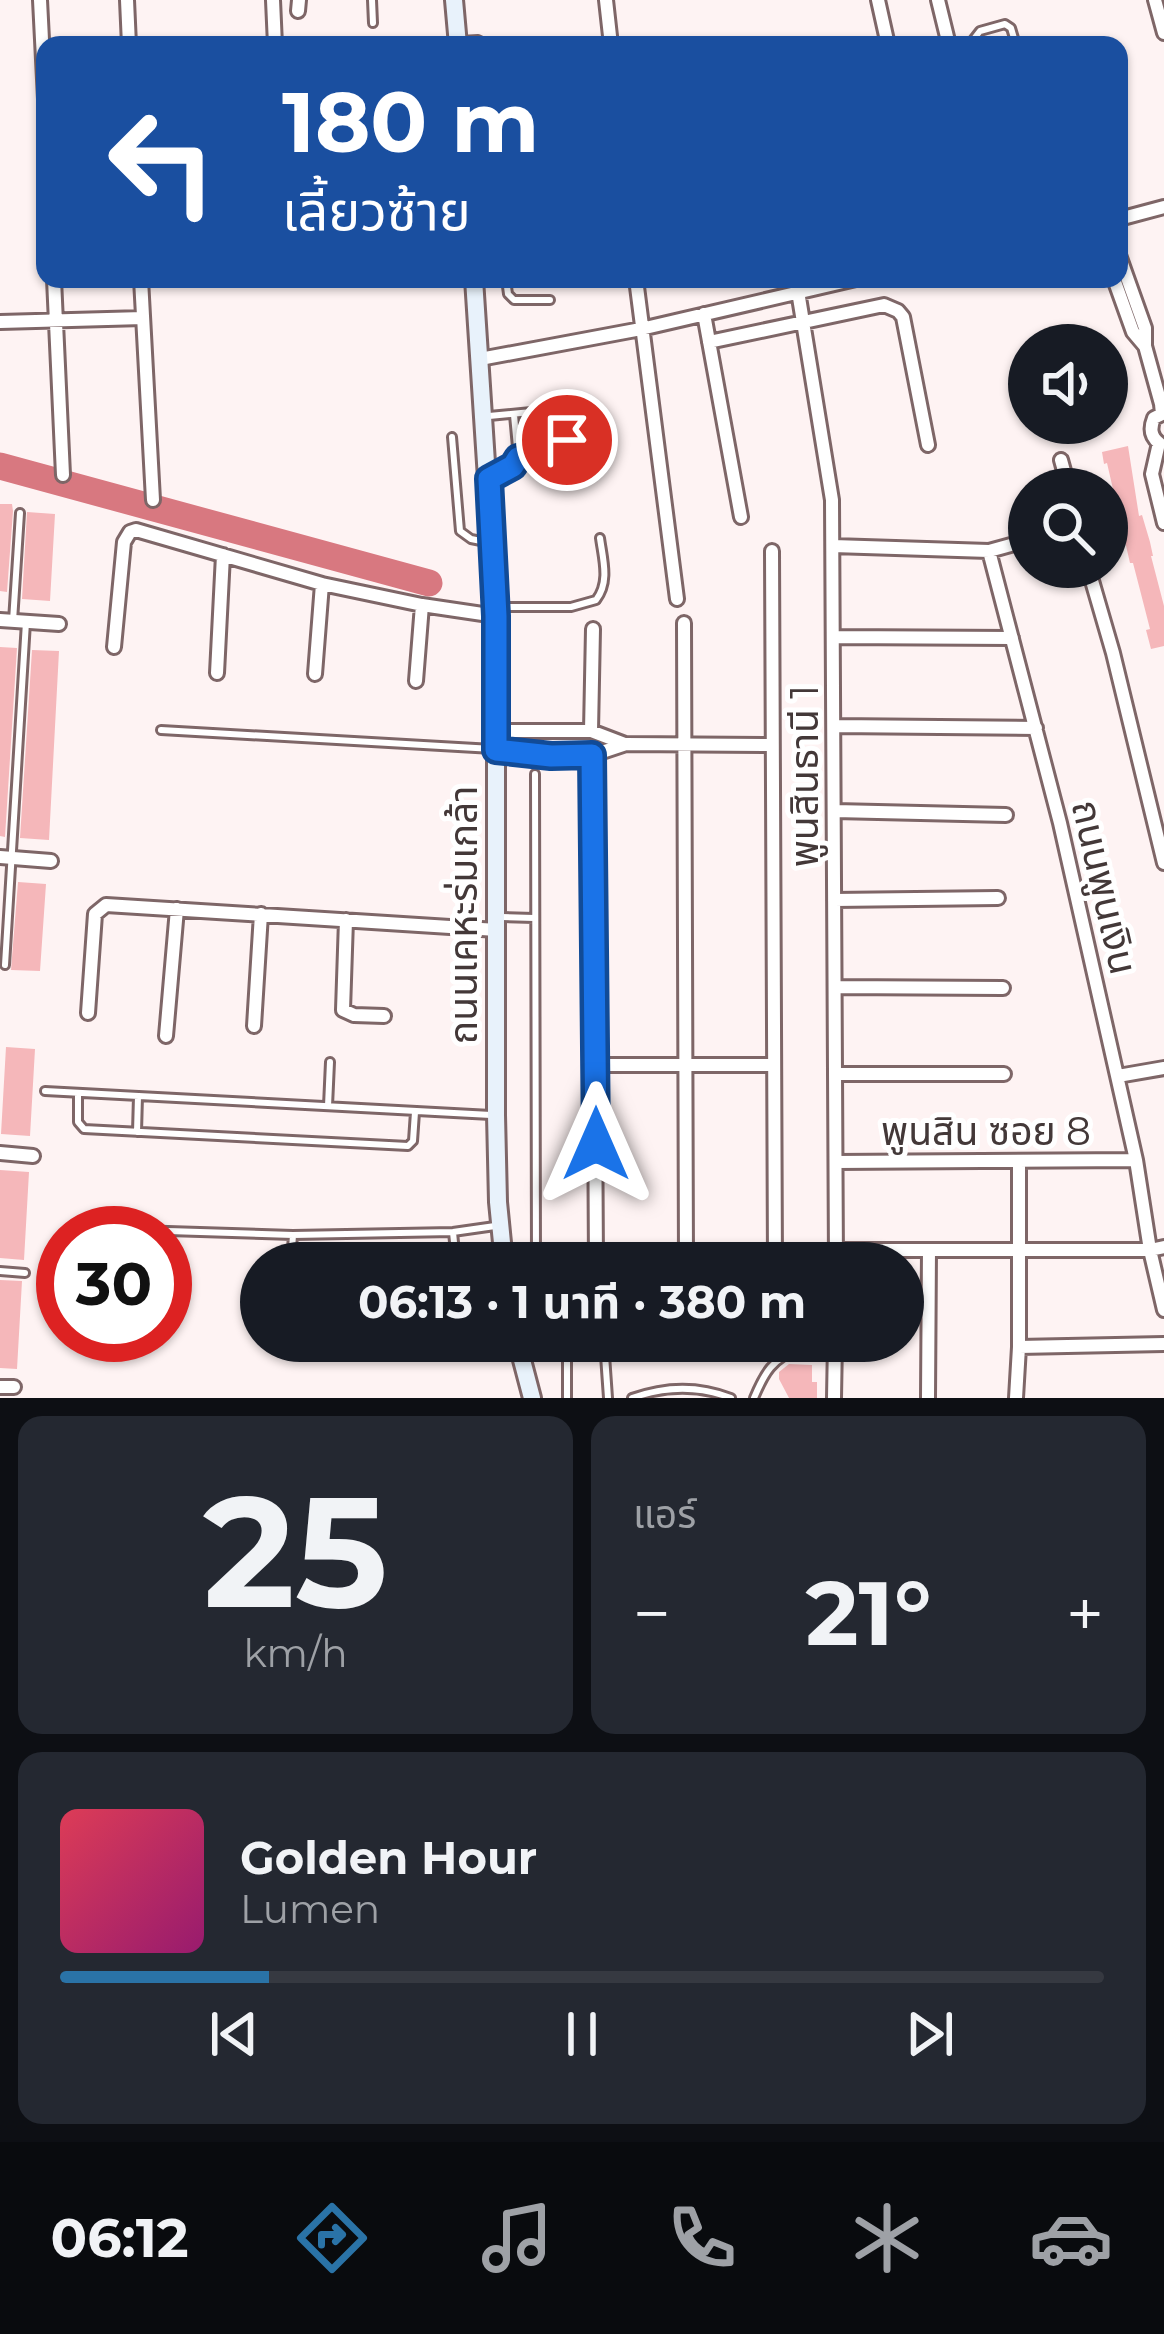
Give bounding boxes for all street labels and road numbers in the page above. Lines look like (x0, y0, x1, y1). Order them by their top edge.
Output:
street label: พูนสินธานี 1 (780, 685, 828, 867)
street label: ถนนเคหะร่มเกล้า (439, 786, 487, 1044)
street label: ถนนพูนเงิน (1062, 795, 1148, 979)
street label: พูนสิน ซอย 8 (881, 1107, 1091, 1155)

